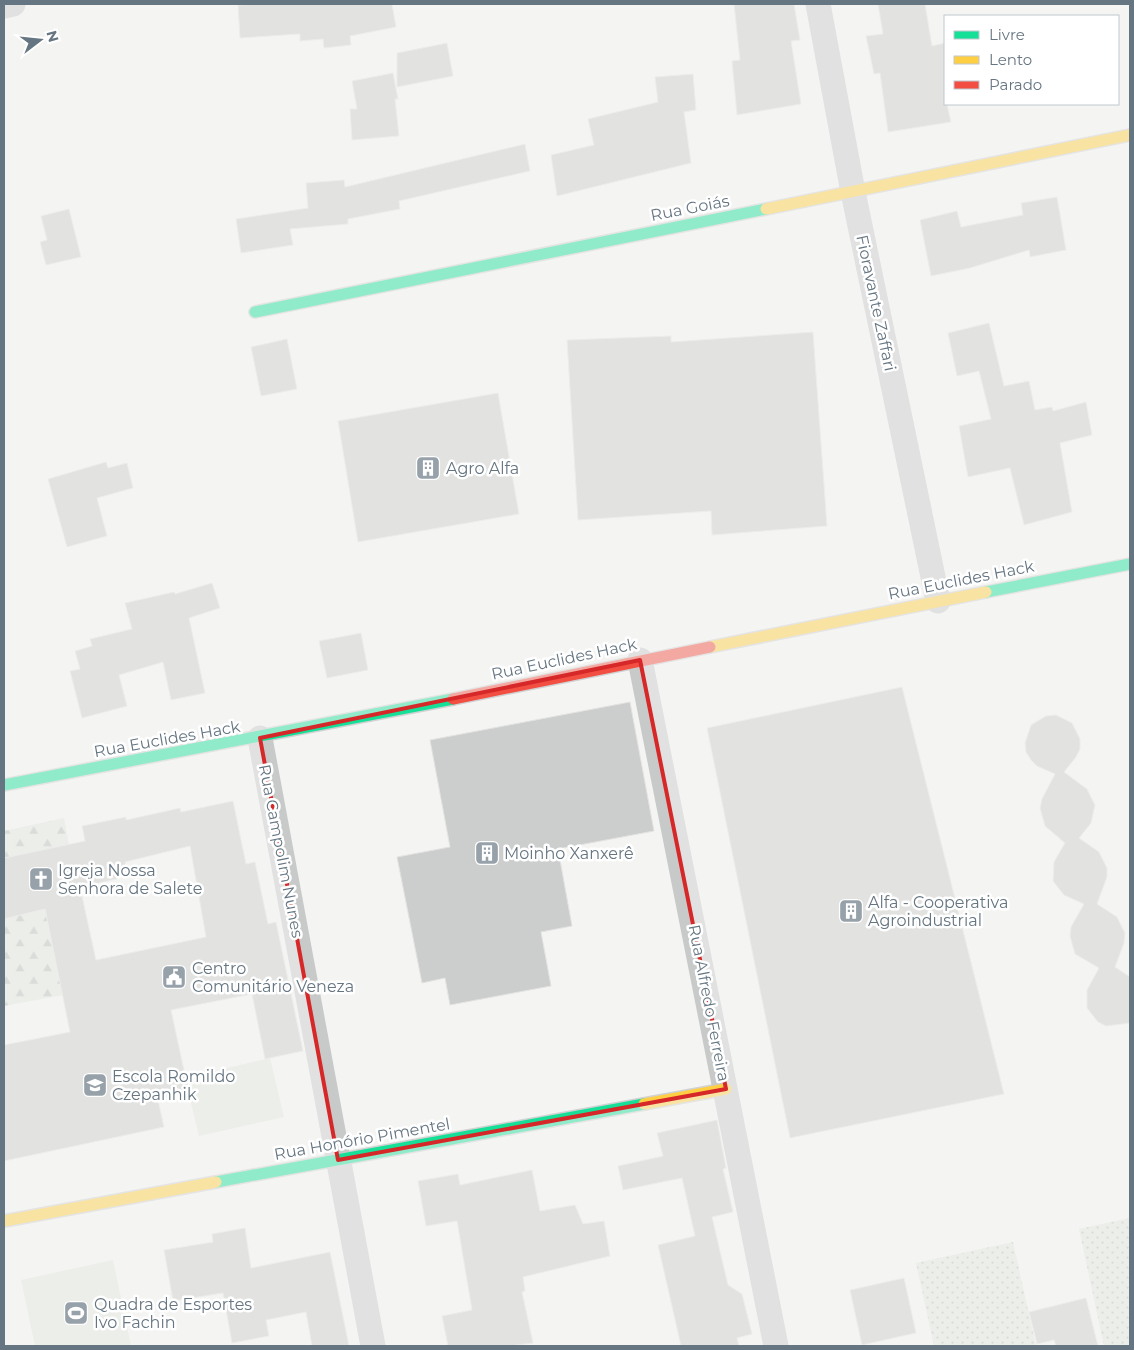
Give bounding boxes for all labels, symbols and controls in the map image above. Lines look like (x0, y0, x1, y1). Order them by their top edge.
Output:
north arrow (15, 15, 65, 65)
legend (944, 15, 1119, 105)
text: Livre (989, 25, 1025, 44)
text: N (42, 28, 63, 44)
text: Lento (989, 50, 1032, 69)
text: Parado (989, 75, 1042, 94)
street label: Rua Goiás (649, 191, 731, 225)
street label: Fioravante Zaffari (852, 233, 900, 373)
building icon: Agro Alfa (415, 455, 441, 481)
place label: Agro Alfa (446, 459, 519, 478)
street label: Rua Euclides Hack (886, 556, 1036, 603)
street label: Rua Euclides Hack (490, 634, 639, 684)
street label: Rua Euclides Hack (92, 717, 242, 761)
street label: Rua Campolim Nunes (255, 763, 307, 940)
building icon: Moinho Xanxerê (474, 840, 500, 866)
place label: Moinho Xanxerê (504, 844, 634, 863)
place label: Igreja Nossa Senhora de Salete (58, 861, 202, 898)
church icon: Igreja Nossa Senhora de Salete (28, 866, 54, 892)
place label: Alfa - Cooperativa Agroindustrial (868, 893, 1008, 930)
building icon: Alfa - Cooperativa Agroindustrial (838, 898, 864, 924)
street label: Rua Alfredo Ferreira (684, 923, 734, 1083)
place label: Centro Comunitário Veneza (192, 959, 354, 996)
public building icon: Centro Comunitário Veneza (161, 964, 187, 990)
place label: Escola Romildo Czepanhik (112, 1067, 235, 1104)
school or university icon: Escola Romildo Czepanhik (82, 1072, 108, 1098)
street label: Rua Honório Pimentel (273, 1114, 451, 1164)
place label: Quadra de Esportes Ivo Fachin (94, 1295, 252, 1332)
sports icon: Quadra de Esportes Ivo Fachin (63, 1300, 89, 1326)

